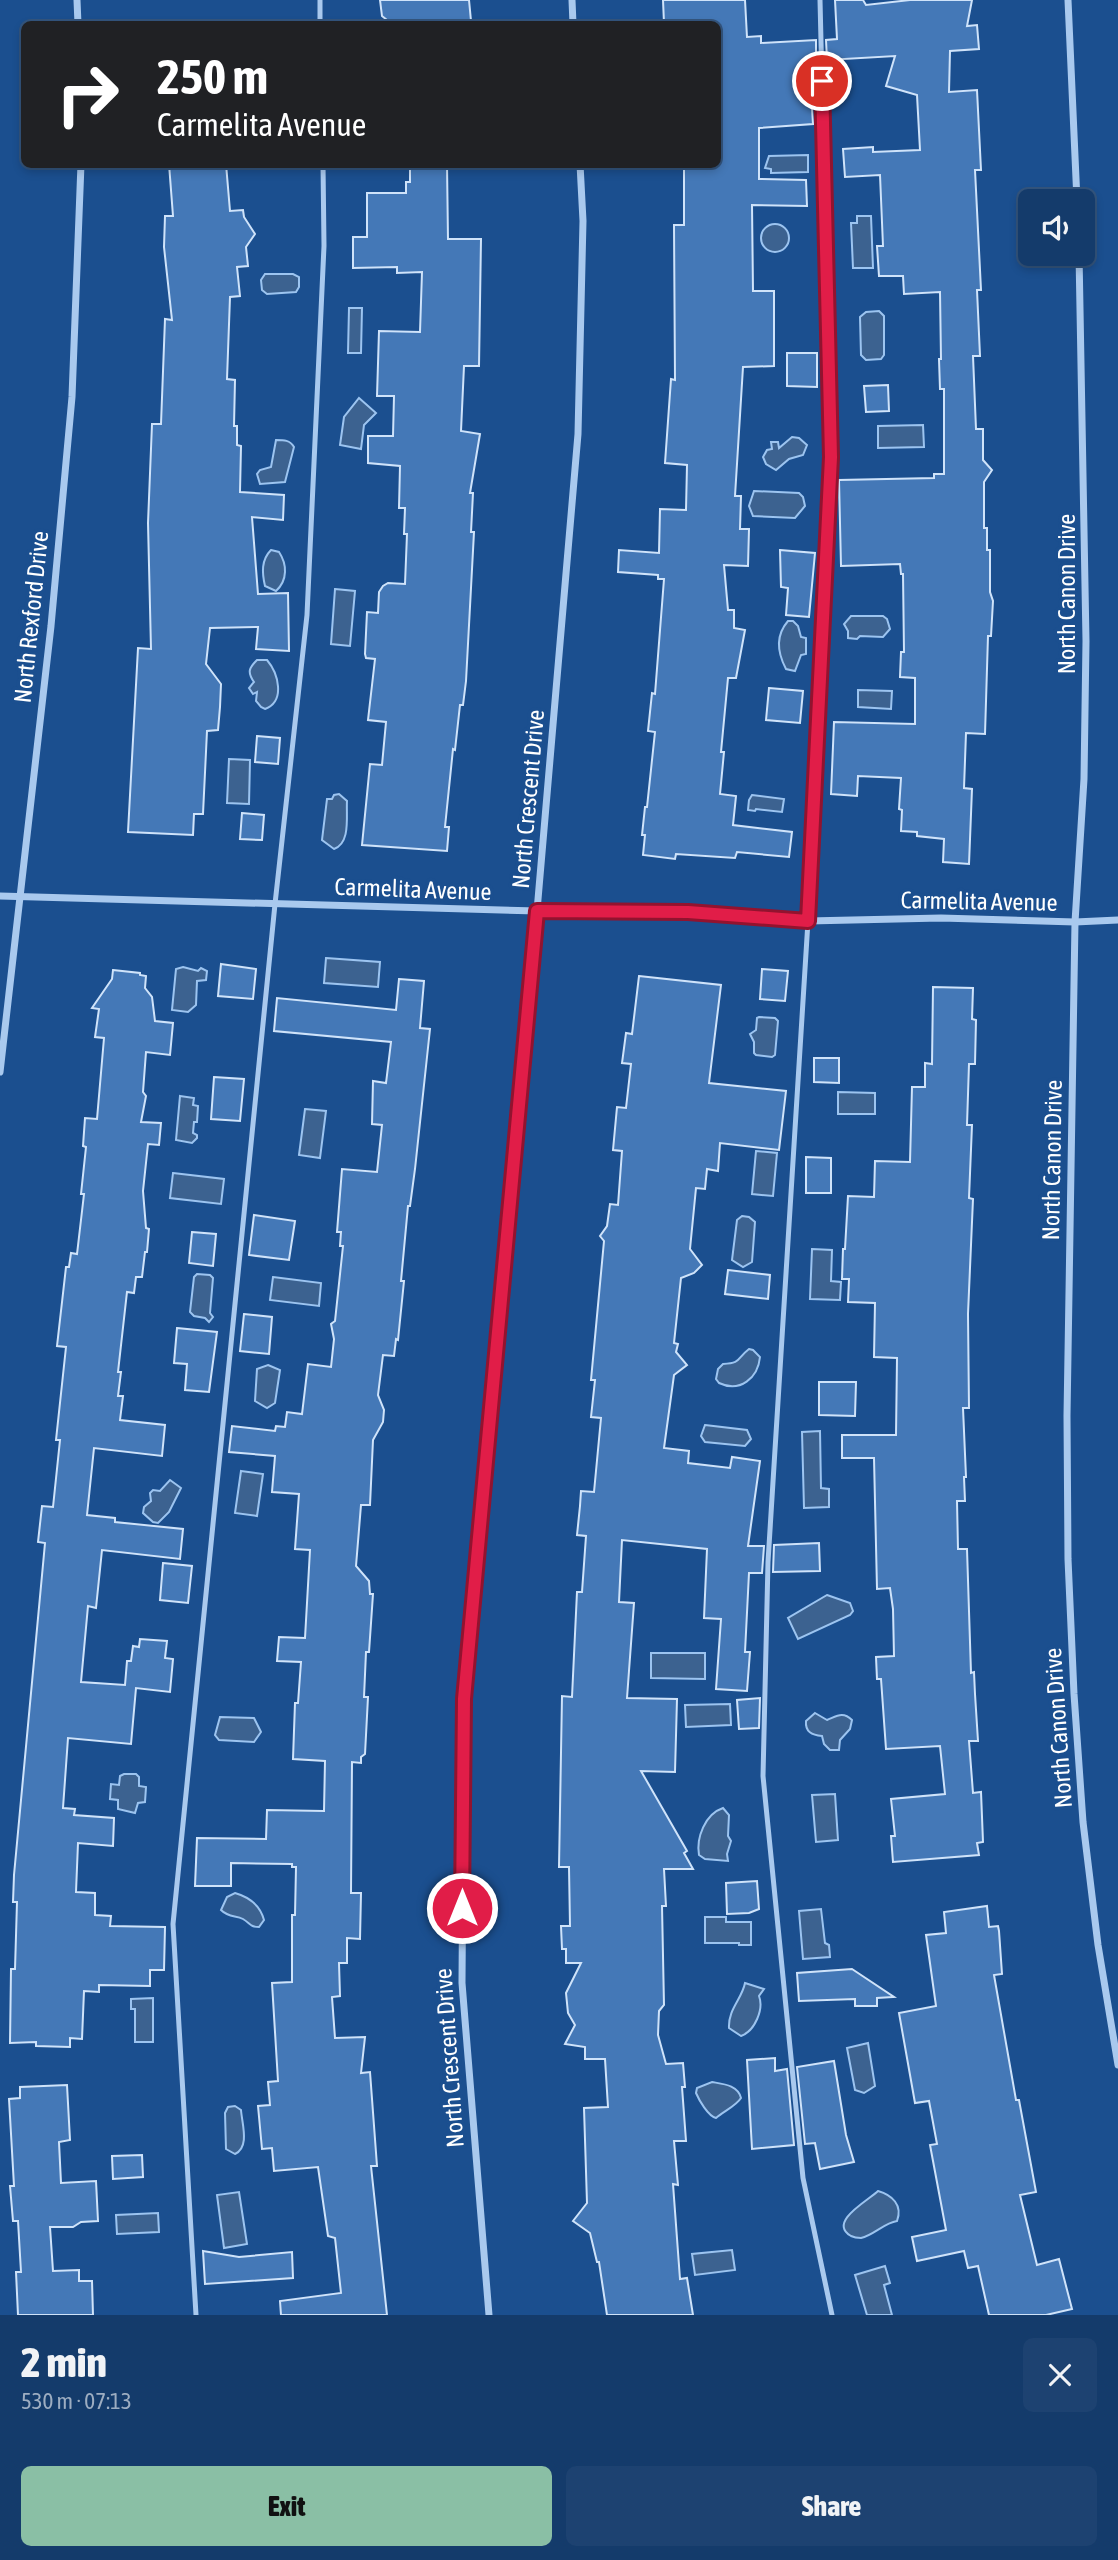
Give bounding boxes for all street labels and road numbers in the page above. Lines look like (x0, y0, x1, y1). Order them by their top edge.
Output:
street label: North Canon Drive (1053, 514, 1080, 674)
street label: North Rexford Drive (9, 530, 53, 704)
street label: North Crescent Drive (507, 708, 549, 890)
street label: Carmelita Avenue (334, 873, 492, 905)
street label: Carmelita Avenue (900, 886, 1058, 916)
street label: North Canon Drive (1037, 1080, 1067, 1240)
street label: North Canon Drive (1039, 1647, 1077, 1809)
street label: North Crescent Drive (429, 1967, 469, 2149)

